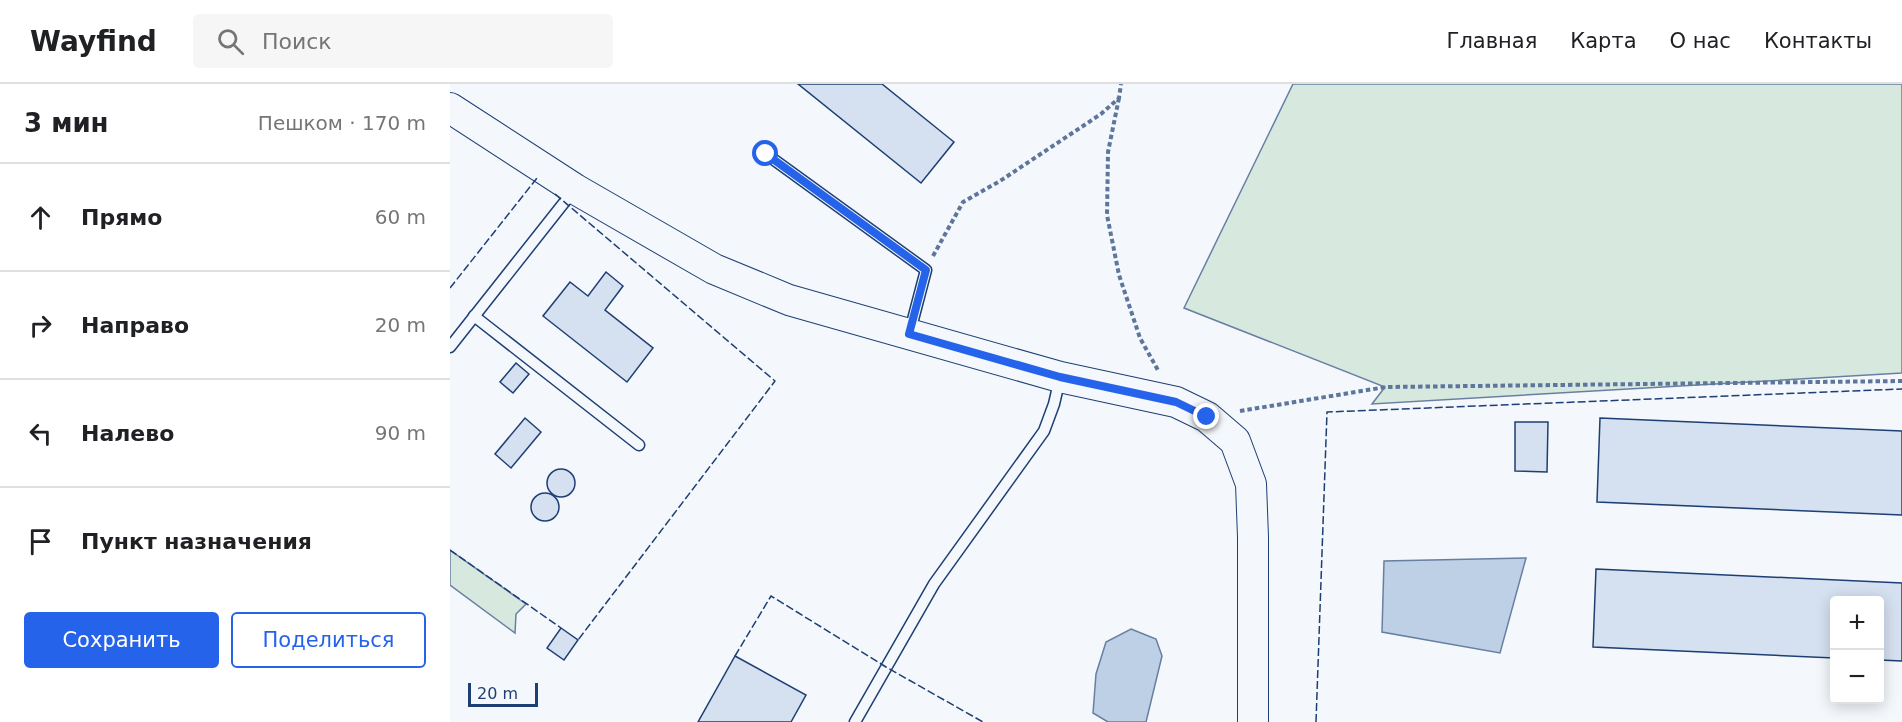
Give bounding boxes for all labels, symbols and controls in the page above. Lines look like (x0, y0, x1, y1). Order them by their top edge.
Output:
search box (193, 14, 613, 68)
text: Wayfind (30, 25, 157, 58)
icon: search (214, 25, 247, 58)
text: Поиск (262, 29, 332, 54)
text: Главная (1447, 29, 1537, 53)
text: Карта (1570, 29, 1637, 53)
text: О нас (1670, 29, 1731, 53)
text: Контакты (1764, 29, 1872, 53)
text: 3 мин (24, 108, 109, 138)
text: Пешком · 170 m (258, 111, 426, 135)
route start (752, 140, 778, 166)
icon: ahead (24, 201, 57, 234)
text: Прямо (81, 205, 162, 230)
text: 60 m (375, 205, 426, 229)
icon: right (24, 309, 57, 342)
text: Направо (81, 313, 189, 338)
text: 20 m (375, 313, 426, 337)
route end (1193, 403, 1219, 429)
icon: left (24, 417, 57, 450)
text: Налево (81, 421, 174, 446)
text: 90 m (375, 421, 426, 445)
icon: arrive (24, 525, 57, 558)
text: Пункт назначения (81, 529, 312, 554)
map controls (1830, 596, 1884, 704)
button: + (1830, 596, 1884, 650)
button: Сохранить (24, 612, 219, 668)
button: Поделиться (231, 612, 426, 668)
button: − (1830, 650, 1884, 704)
scale bar (468, 680, 538, 708)
text: 20 m (477, 684, 518, 703)

